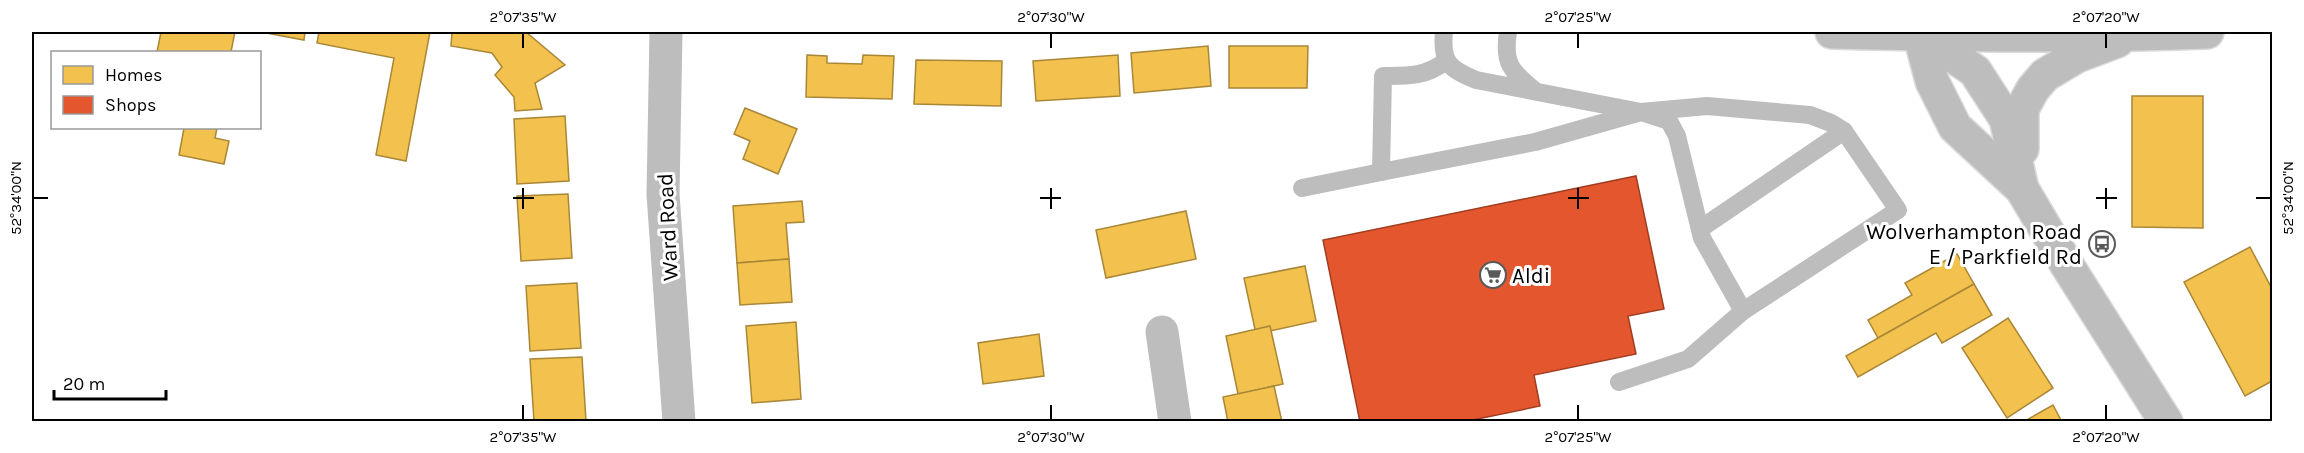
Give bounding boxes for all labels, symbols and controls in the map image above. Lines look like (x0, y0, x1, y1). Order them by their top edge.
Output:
text: 2°07'35"W (489, 8, 557, 26)
text: 2°07'30"W (1017, 8, 1085, 26)
text: 2°07'25"W (1545, 8, 1612, 26)
text: 2°07'20"W (2072, 8, 2140, 26)
legend (51, 51, 261, 129)
text: Homes (105, 64, 162, 86)
text: Shops (105, 94, 157, 116)
text: 52°34'00"N (7, 161, 25, 235)
text: 52°34'00"N (2279, 161, 2297, 235)
street label: Ward Road (652, 172, 684, 282)
place label: Wolverhampton Road E / Parkfield Rd (1866, 219, 2082, 270)
bus stop icon: Wolverhampton Road E / Parkfield Rd (2087, 229, 2117, 259)
supermarket icon: Aldi (1478, 260, 1508, 290)
place label: Aldi (1512, 263, 1550, 289)
scale bar (54, 363, 166, 401)
text: 20 m (63, 373, 105, 395)
text: 2°07'35"W (489, 428, 557, 446)
text: 2°07'30"W (1017, 428, 1085, 446)
text: 2°07'25"W (1545, 428, 1612, 446)
text: 2°07'20"W (2072, 428, 2140, 446)

